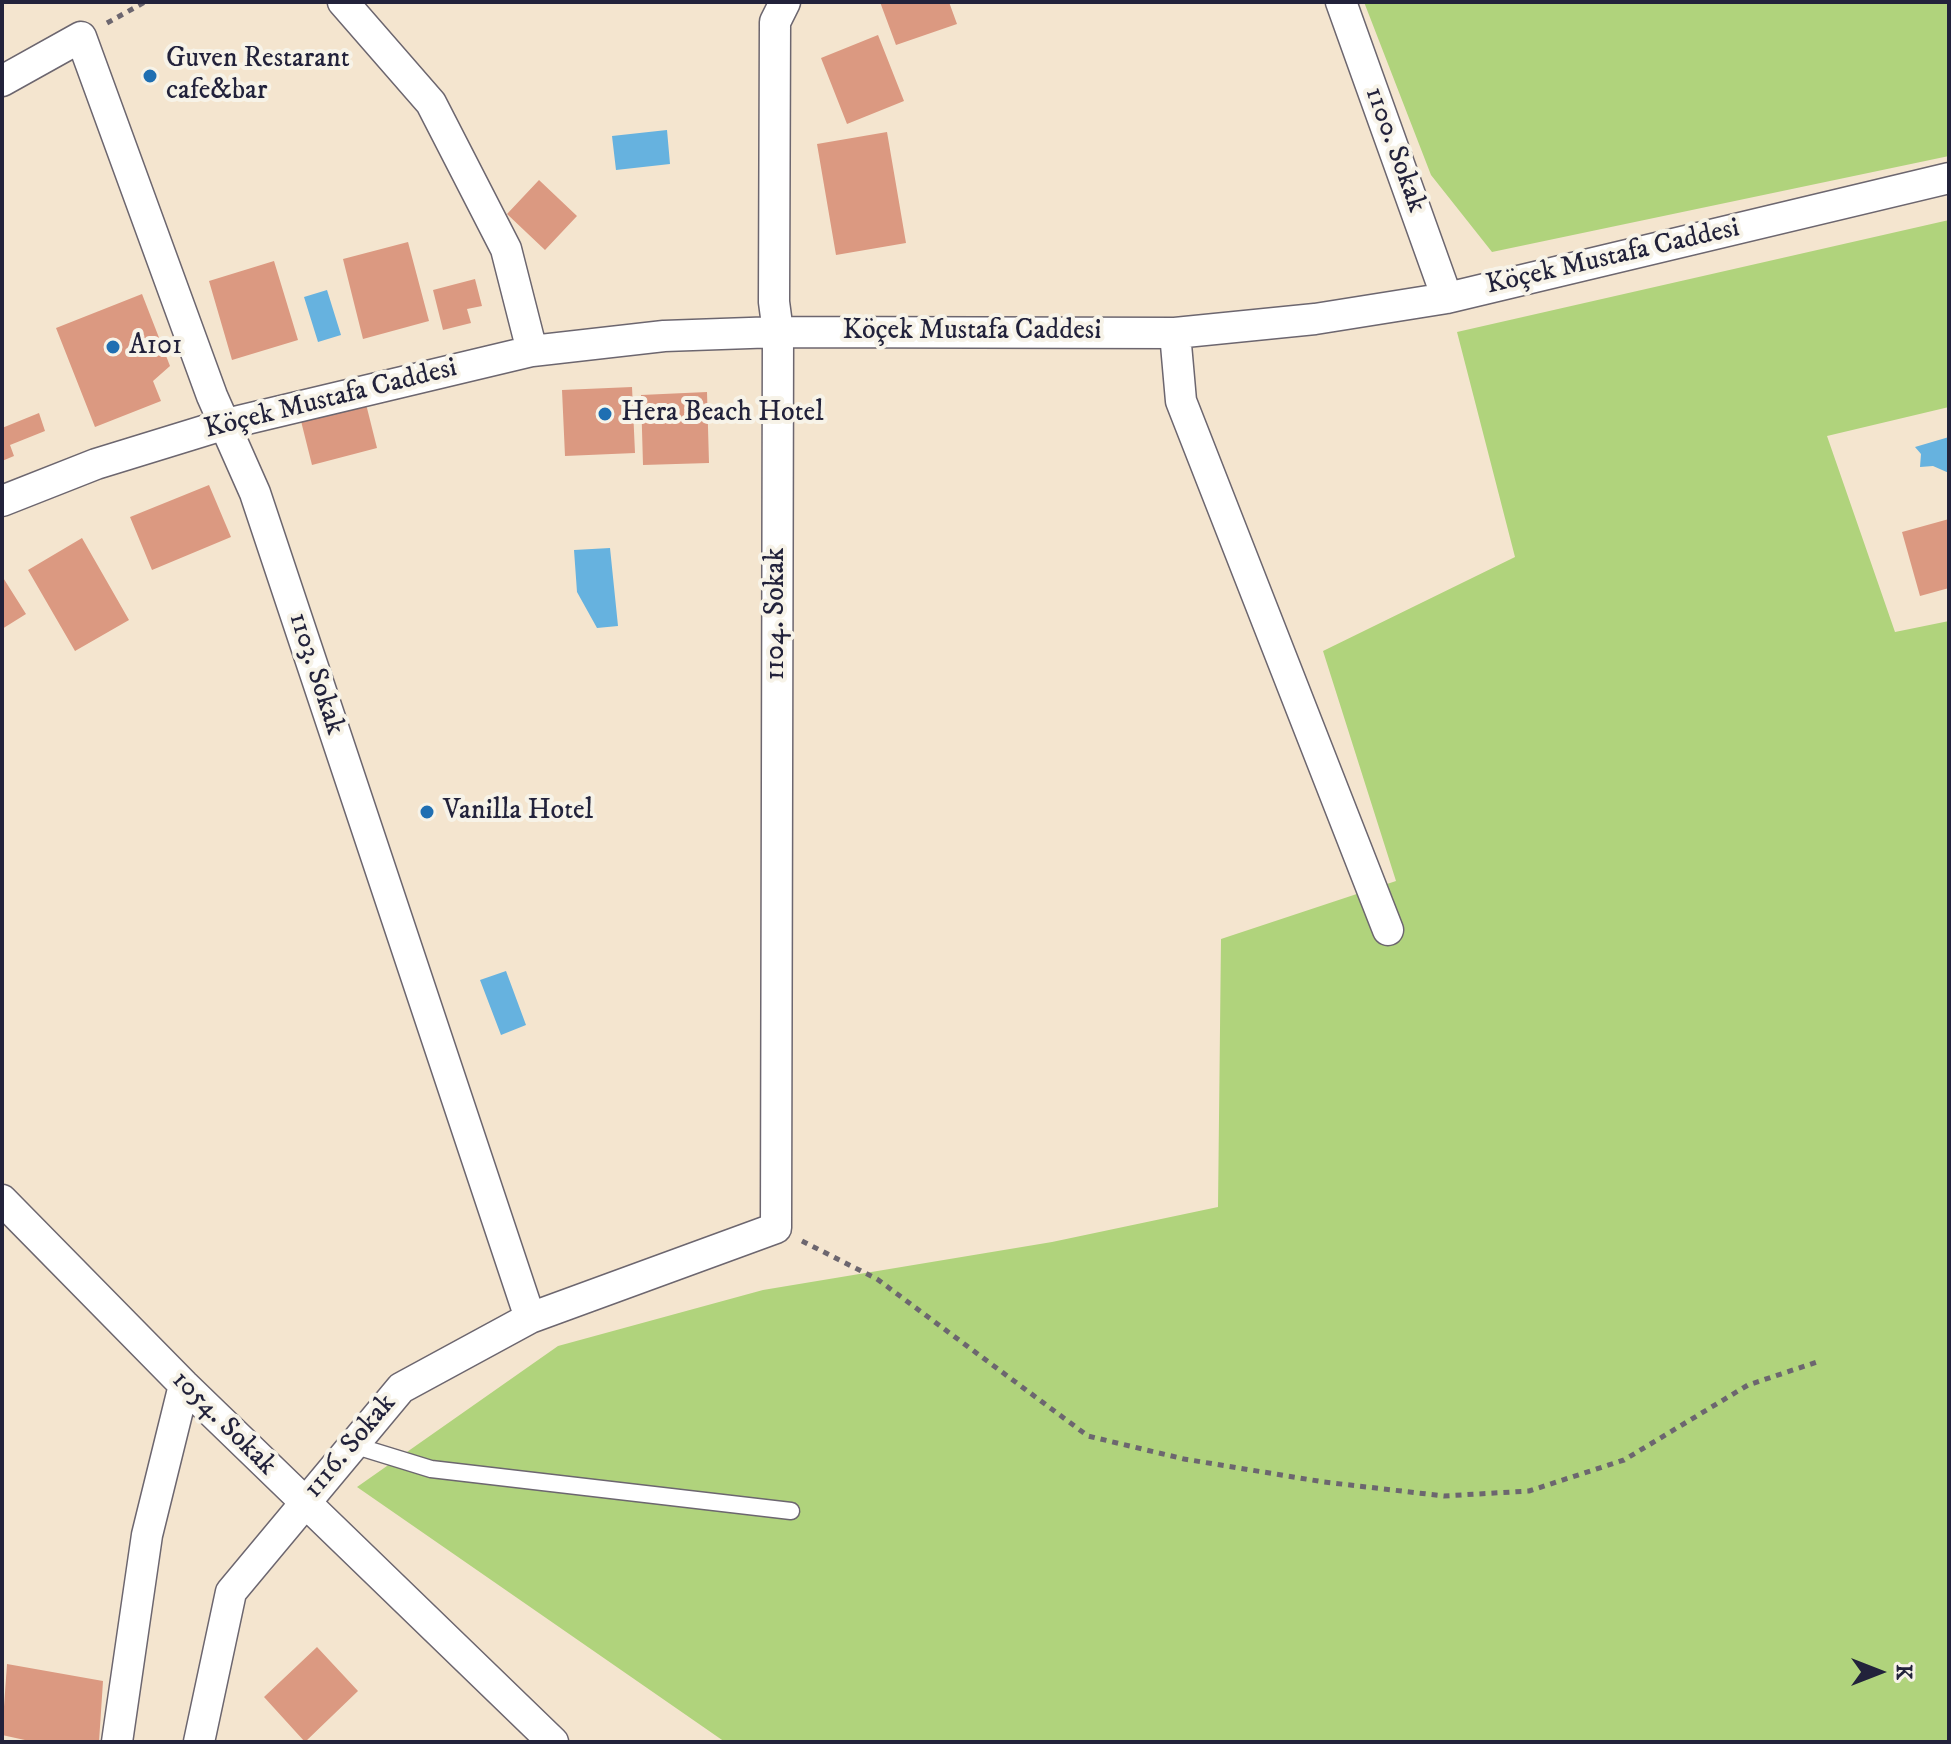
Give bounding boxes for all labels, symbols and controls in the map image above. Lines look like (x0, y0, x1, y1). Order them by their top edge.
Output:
place label: Guven Restarant cafe&bar (166, 43, 350, 109)
marker: Guven Restarant cafe&bar (141, 67, 159, 85)
street label: 1100. Sokak (1356, 83, 1432, 217)
street label: Köçek Mustafa Caddesi (1483, 213, 1743, 303)
street label: Köçek Mustafa Caddesi (843, 315, 1101, 349)
place label: A101 (129, 330, 182, 364)
marker: A101 (104, 338, 122, 356)
street label: Köçek Mustafa Caddesi (201, 352, 461, 448)
place label: Hera Beach Hotel (621, 397, 824, 431)
marker: Hera Beach Hotel (596, 405, 614, 423)
street label: 1104. Sokak (760, 548, 794, 680)
street label: 1103. Sokak (279, 609, 351, 739)
place label: Vanilla Hotel (443, 795, 593, 829)
marker: Vanilla Hotel (418, 803, 436, 821)
street label: 1054. Sokak (163, 1364, 283, 1484)
street label: 1116. Sokak (298, 1388, 404, 1506)
north arrow (1839, 1632, 1919, 1712)
text: K (1890, 1664, 1917, 1680)

